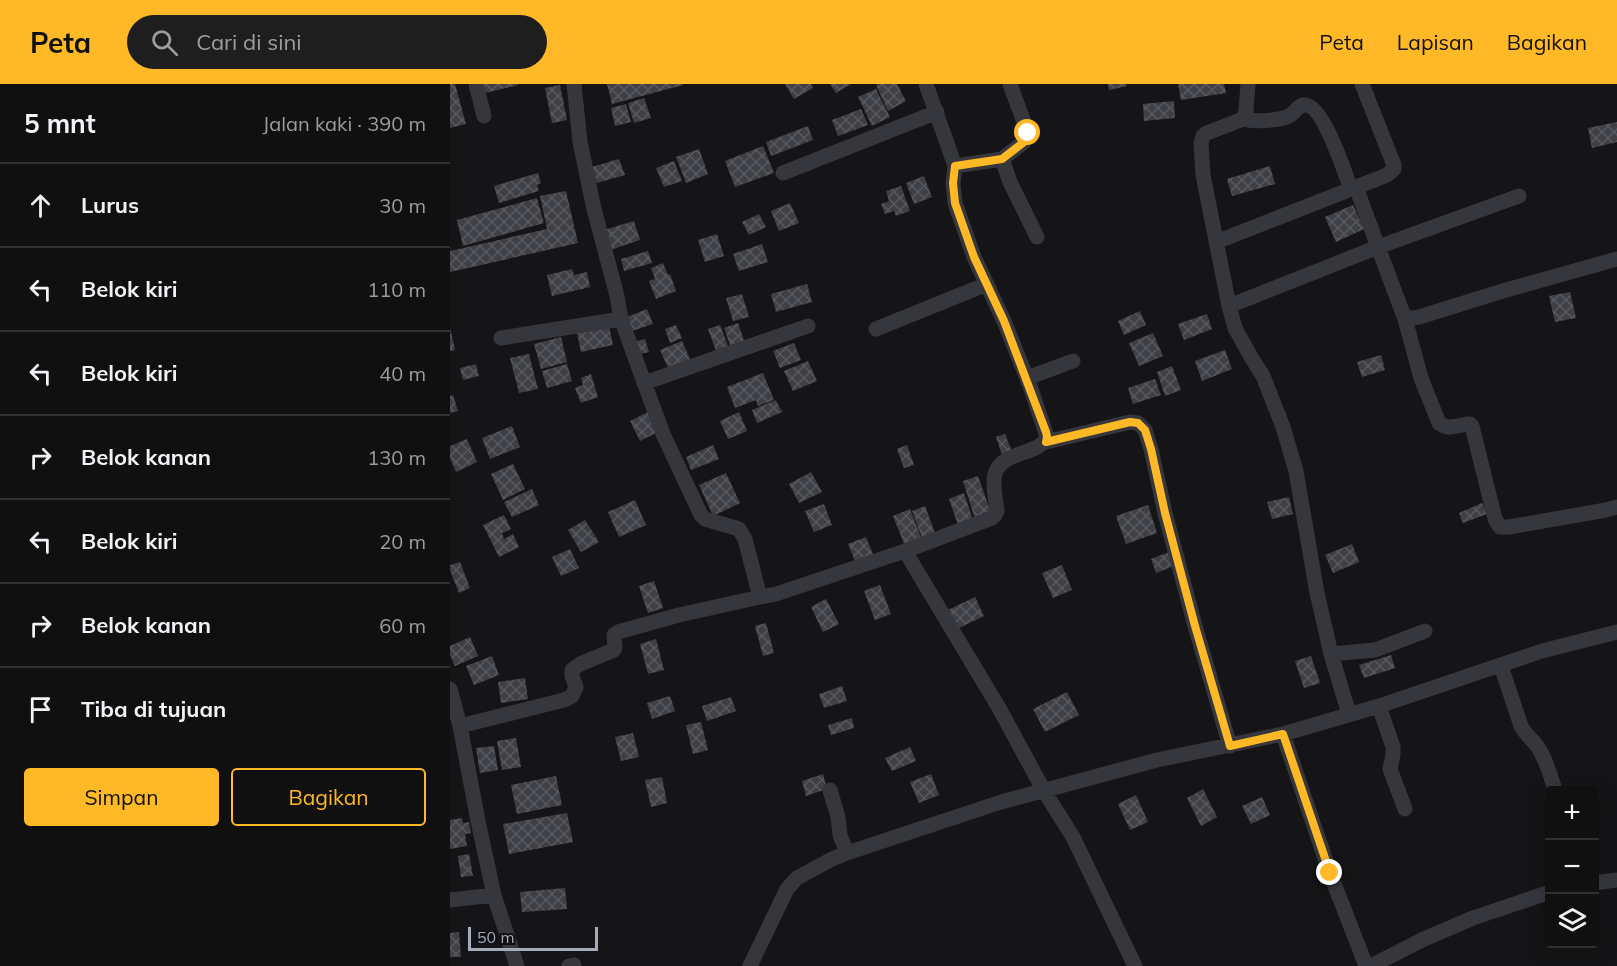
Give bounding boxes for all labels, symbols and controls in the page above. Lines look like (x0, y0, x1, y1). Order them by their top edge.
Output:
search box (127, 15, 547, 69)
text: Peta (30, 25, 91, 60)
icon: search (148, 26, 181, 59)
text: Cari di sini (196, 28, 302, 56)
text: Peta (1319, 29, 1364, 55)
text: Lapisan (1397, 29, 1474, 55)
text: Bagikan (1507, 29, 1587, 55)
text: 5 mnt (24, 107, 96, 140)
text: Jalan kaki · 390 m (263, 111, 426, 136)
route start (1014, 119, 1040, 145)
icon: ahead (24, 189, 57, 222)
text: Lurus (81, 191, 139, 219)
text: 30 m (379, 193, 426, 218)
icon: left (24, 273, 57, 306)
text: Belok kiri (81, 275, 177, 303)
text: 110 m (367, 277, 426, 302)
icon: left (24, 357, 57, 390)
text: Belok kiri (81, 359, 177, 387)
text: 40 m (379, 361, 426, 386)
icon: right (24, 441, 57, 474)
text: Belok kanan (81, 443, 211, 471)
text: 130 m (367, 445, 426, 470)
icon: left (24, 525, 57, 558)
text: Belok kiri (81, 527, 177, 555)
text: 20 m (379, 529, 426, 554)
icon: right (24, 609, 57, 642)
text: Belok kanan (81, 611, 211, 639)
text: 60 m (379, 613, 426, 638)
icon: arrive (24, 693, 57, 726)
text: Tiba di tujuan (81, 695, 226, 723)
button: Simpan (24, 768, 219, 826)
button: Bagikan (231, 768, 426, 826)
map controls (1545, 786, 1599, 948)
button: + (1545, 786, 1599, 840)
button: − (1545, 840, 1599, 894)
route end (1316, 859, 1342, 885)
button: layers (1545, 894, 1599, 948)
scale bar (468, 924, 598, 952)
text: 50 m (477, 927, 514, 947)

